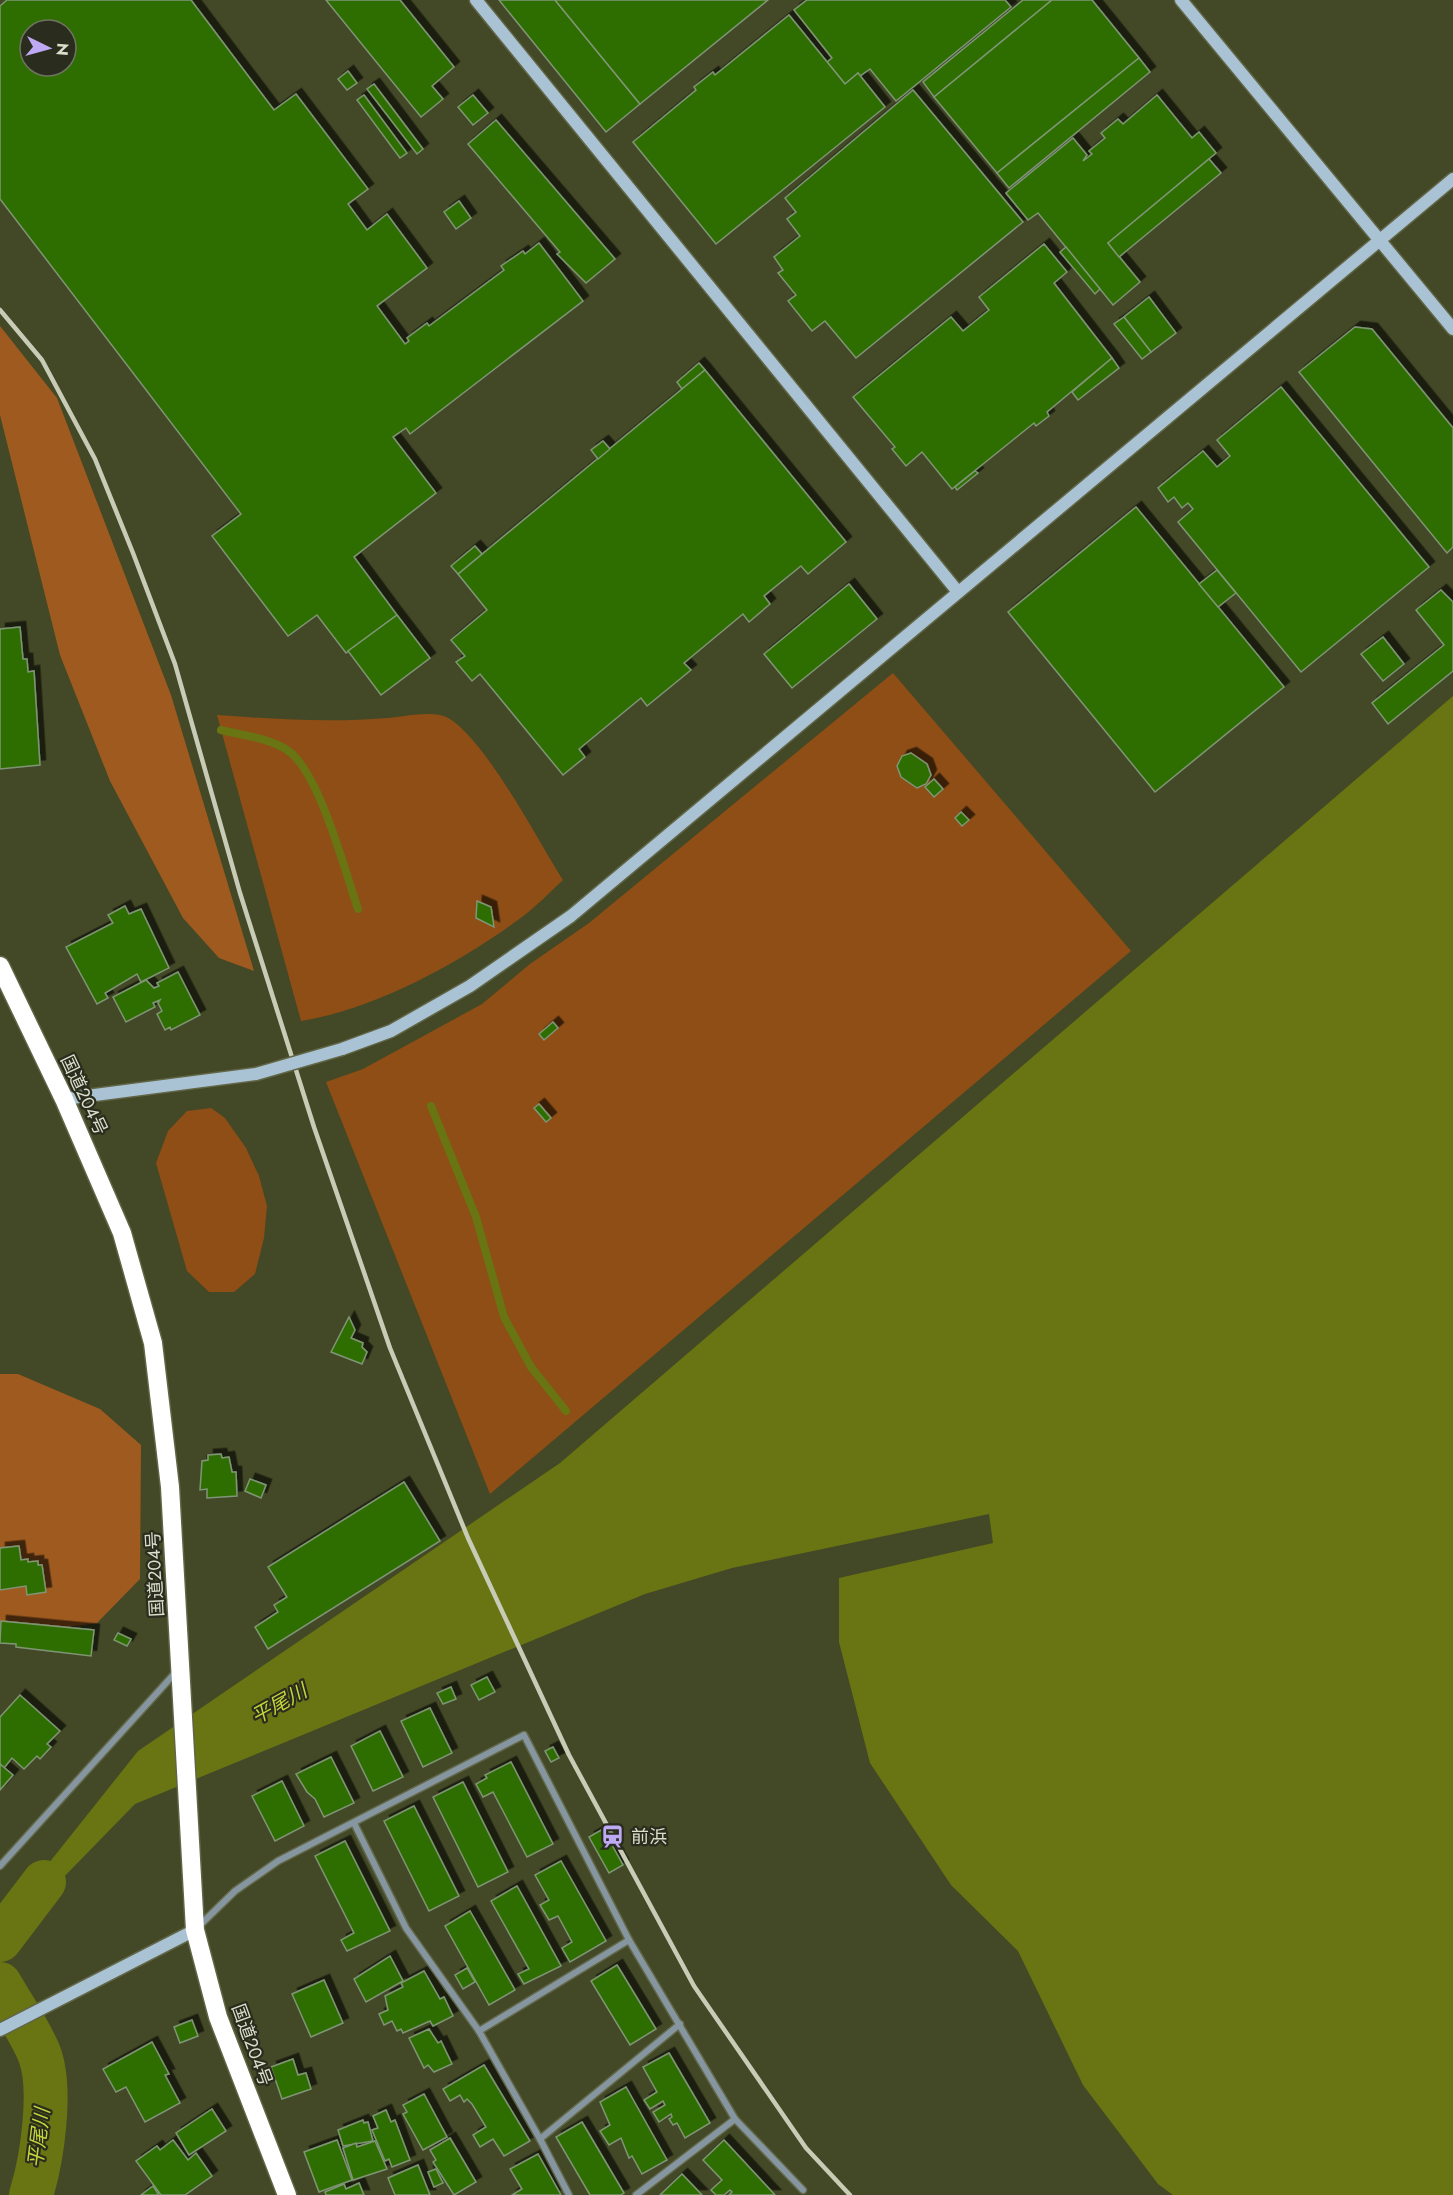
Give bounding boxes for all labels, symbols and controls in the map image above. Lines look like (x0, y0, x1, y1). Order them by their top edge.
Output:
north arrow (18, 18, 78, 78)
text: N (50, 42, 74, 57)
street label: 国道204号 (54, 1051, 114, 1139)
street label: 国道204号 (140, 1531, 170, 1617)
water label: 平尾川 (246, 1676, 314, 1731)
station icon: 前浜 (600, 1824, 626, 1850)
place label: 前浜 (631, 1824, 667, 1850)
street label: 国道204号 (225, 2000, 279, 2090)
water label: 平尾川 (21, 2104, 57, 2170)

